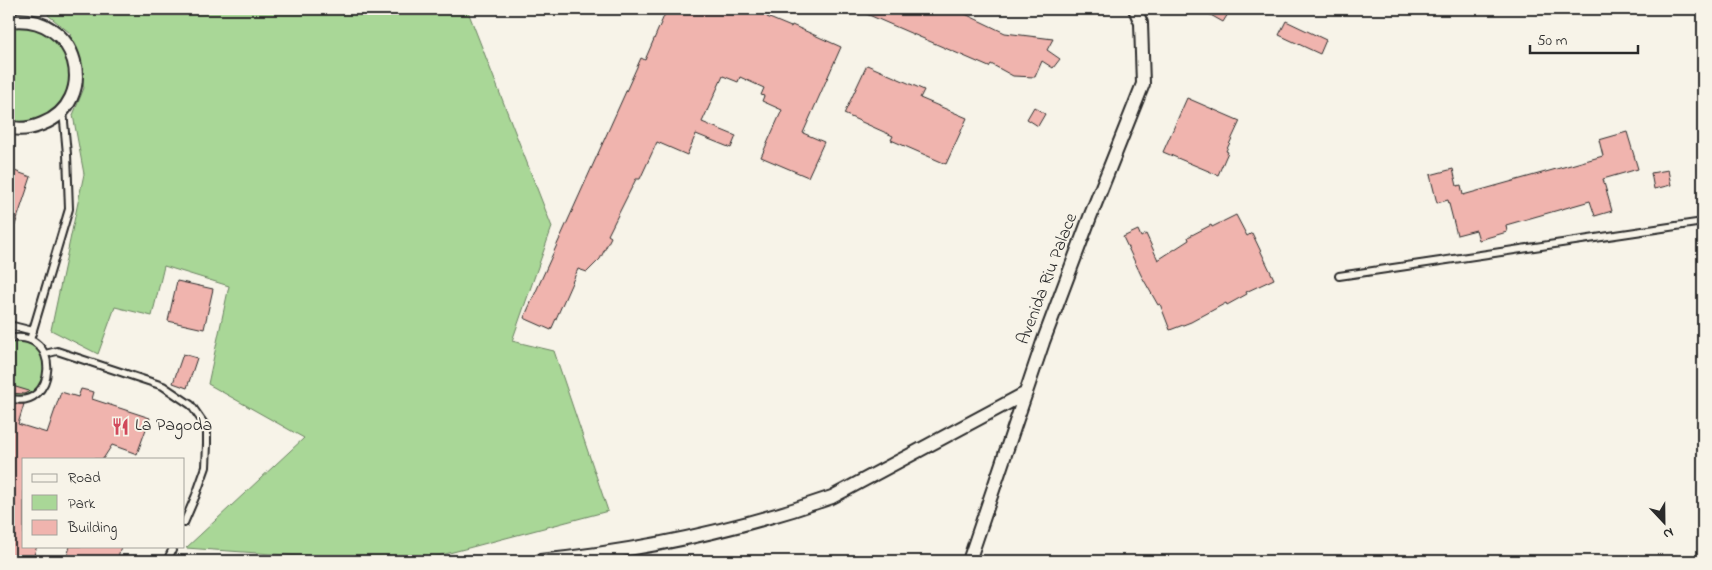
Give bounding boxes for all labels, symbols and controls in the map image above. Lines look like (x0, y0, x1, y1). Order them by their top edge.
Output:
scale bar (1530, 22, 1637, 54)
text: 50 m (1537, 30, 1568, 52)
street label: Avenida Riu Palace (1011, 209, 1085, 348)
place label: La Pagoda (135, 413, 212, 440)
restaurant icon: La Pagoda (111, 416, 131, 436)
legend (22, 458, 185, 548)
text: Road (68, 467, 101, 489)
text: Park (68, 493, 96, 515)
north arrow (1640, 498, 1690, 548)
text: Building (67, 517, 117, 540)
text: N (1660, 521, 1677, 544)

